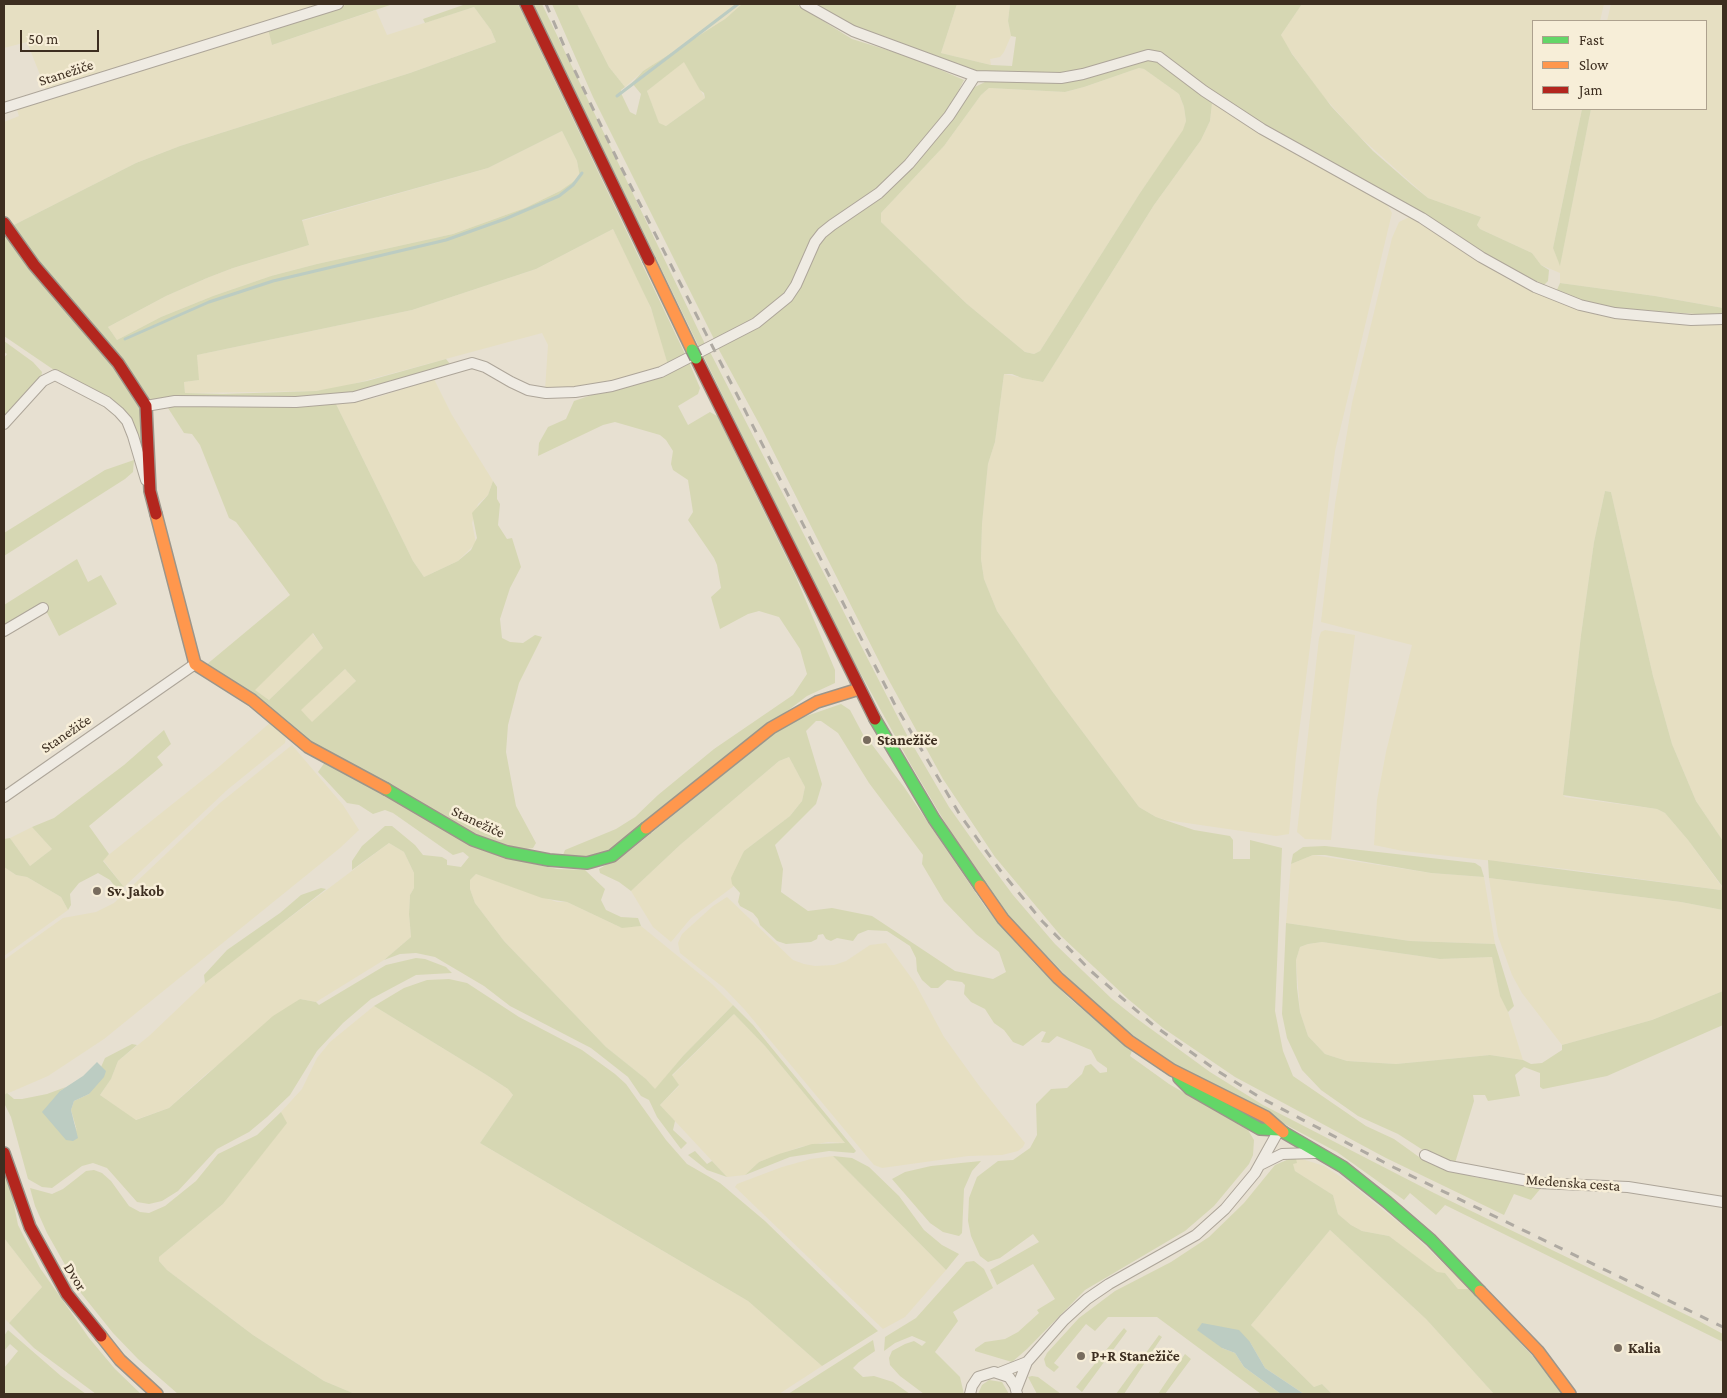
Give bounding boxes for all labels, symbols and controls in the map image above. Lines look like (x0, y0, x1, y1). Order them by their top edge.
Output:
scale bar (22, 20, 101, 52)
legend (1532, 20, 1707, 110)
text: 50 m (28, 31, 58, 47)
text: Fast (1579, 32, 1604, 48)
street label: Stanežiče (36, 56, 96, 90)
text: Slow (1579, 57, 1608, 73)
text: Jam (1579, 82, 1602, 98)
street label: Stanežiče (38, 711, 94, 757)
place label: Stanežiče (877, 731, 938, 749)
marker: Stanežiče (861, 734, 873, 746)
street label: Stanežiče (449, 802, 507, 842)
place label: Sv. Jakob (107, 882, 164, 900)
marker: Sv. Jakob (91, 885, 103, 897)
street label: Medenska cesta (1525, 1171, 1621, 1195)
street label: Dvor (60, 1260, 90, 1294)
place label: Kalia (1628, 1339, 1661, 1357)
marker: Kalia (1612, 1342, 1624, 1354)
place label: P+R Stanežiče (1091, 1347, 1180, 1365)
marker: P+R Stanežiče (1075, 1350, 1087, 1362)

